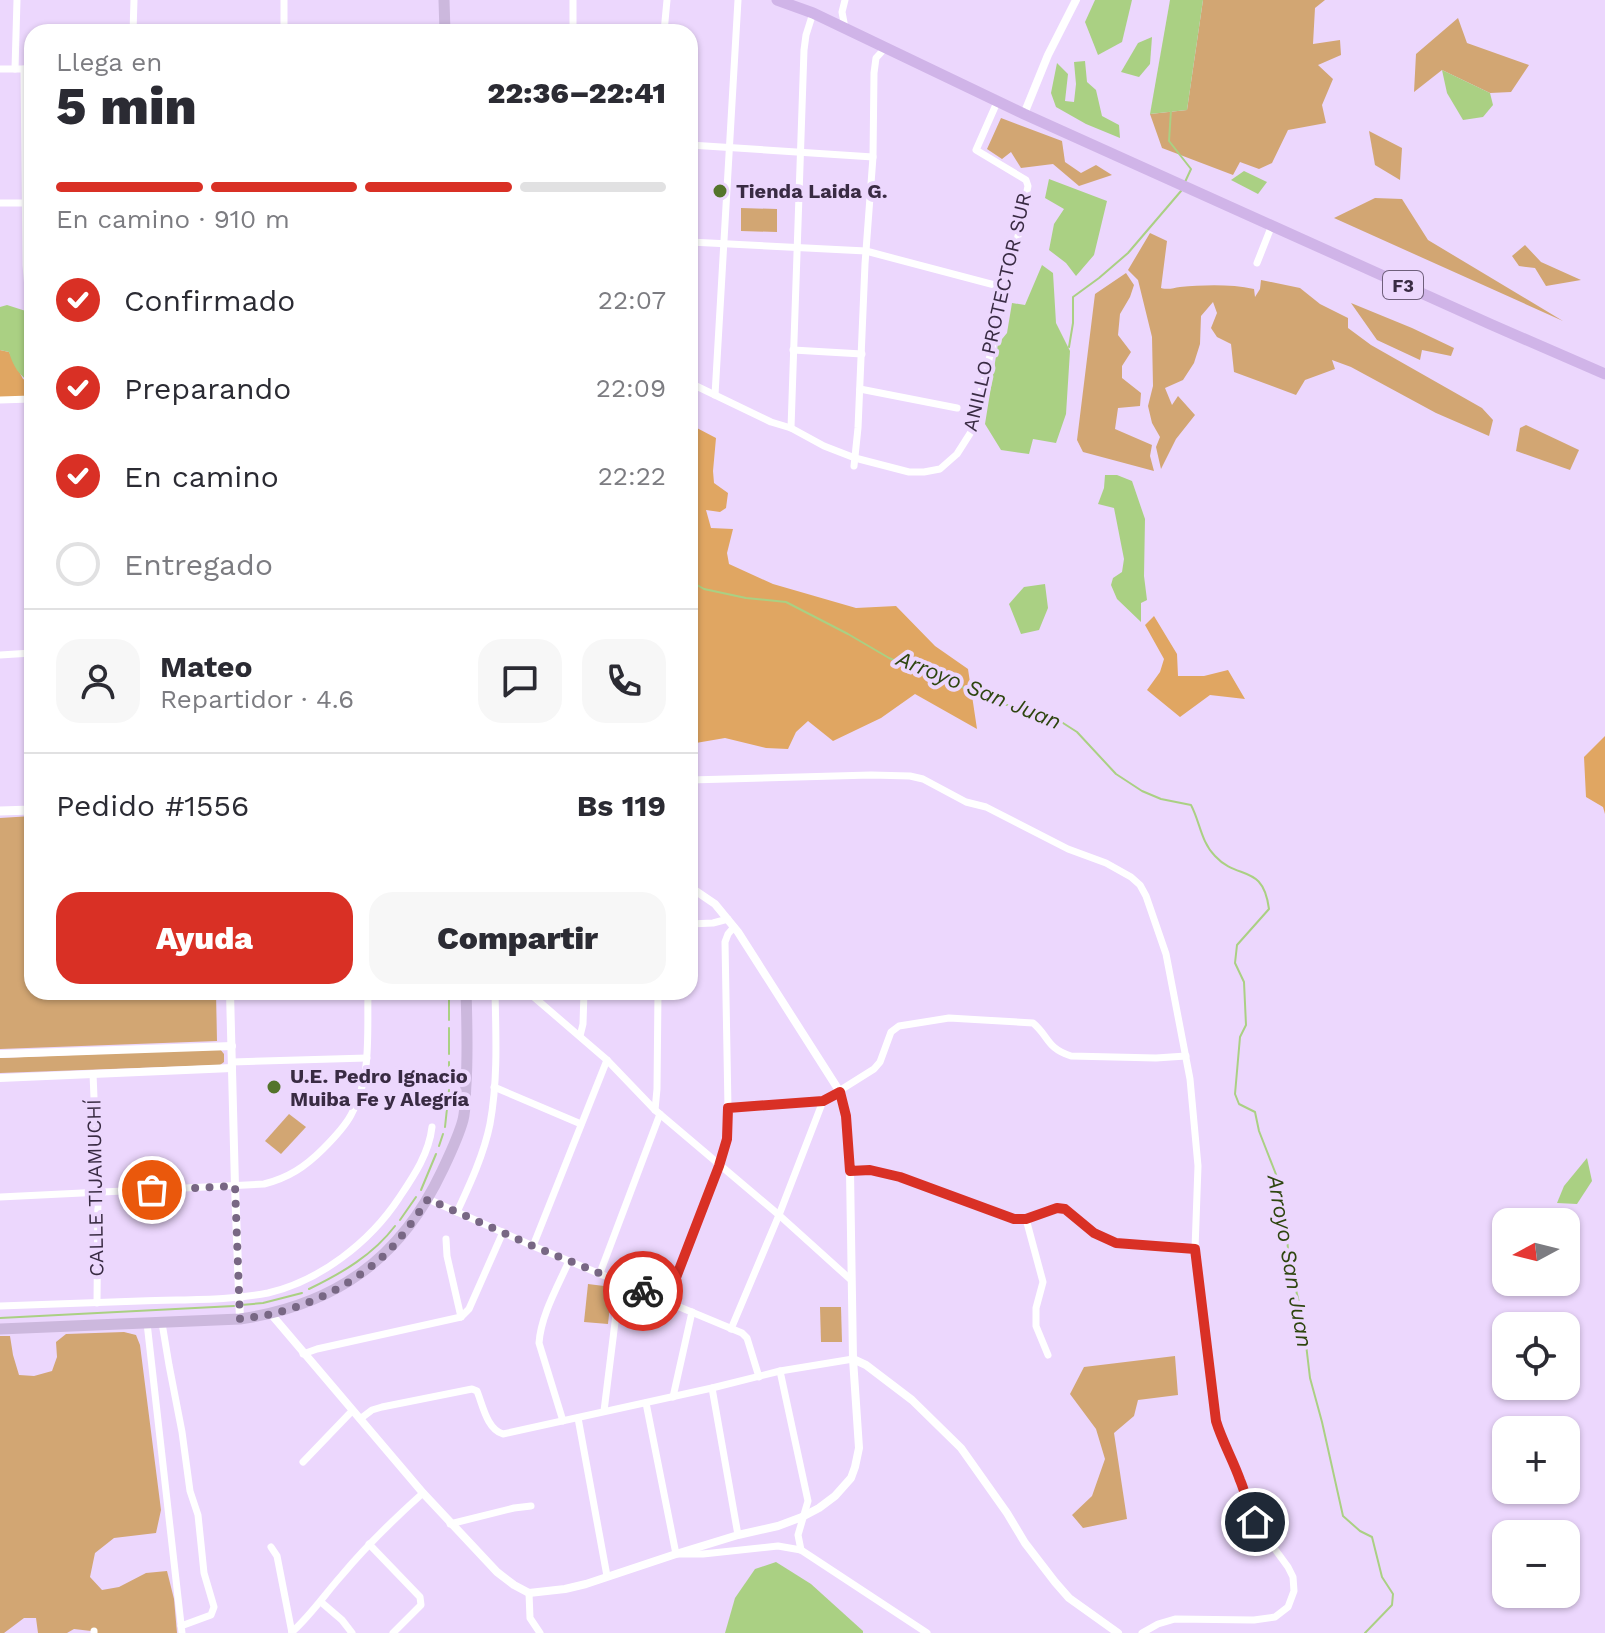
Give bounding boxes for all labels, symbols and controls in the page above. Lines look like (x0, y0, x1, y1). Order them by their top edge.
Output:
text: Llega en (56, 47, 162, 77)
text: 22:36–22:41 (487, 75, 666, 110)
text: 5 min (56, 76, 197, 137)
place label: Tienda Laida G. (736, 179, 888, 203)
marker: Tienda Laida G. (711, 182, 729, 200)
street label: ANILLO PROTECTOR SUR (958, 190, 1036, 434)
text: En camino · 910 m (56, 204, 290, 234)
road number: F3 (1383, 271, 1423, 299)
icon: check (56, 278, 100, 322)
text: Confirmado (124, 283, 295, 318)
text: 22:07 (598, 285, 666, 315)
icon: check (56, 366, 100, 410)
text: Preparando (124, 371, 291, 406)
text: 22:09 (596, 373, 666, 403)
icon: check (56, 454, 100, 498)
text: En camino (124, 459, 279, 494)
text: 22:22 (598, 461, 666, 491)
text: Entregado (124, 547, 273, 582)
button: person (56, 639, 140, 723)
button: chat (478, 639, 562, 723)
button: phone (582, 639, 666, 723)
water label: Arroyo San Juan (892, 645, 1065, 734)
text: Mateo (160, 649, 252, 684)
text: Repartidor · 4.6 (160, 684, 354, 714)
text: Pedido #1556 (56, 788, 249, 823)
text: Bs 119 (577, 788, 666, 823)
button: Ayuda (56, 892, 353, 984)
button: Compartir (369, 892, 666, 984)
place label: U.E. Pedro Ignacio Muiba Fe y Alegría (290, 1064, 470, 1111)
marker: U.E. Pedro Ignacio Muiba Fe y Alegría (265, 1078, 283, 1096)
street label: CALLE TIJAMUCHÍ (81, 1099, 109, 1277)
pin (118, 1156, 186, 1224)
icon: bag (130, 1168, 174, 1212)
water label: Arroyo San Juan (1262, 1172, 1317, 1349)
north arrow (1492, 1208, 1580, 1296)
map controls (1492, 1208, 1580, 1608)
courier (603, 1251, 683, 1331)
icon: bike (621, 1269, 665, 1313)
button: locate (1492, 1312, 1580, 1400)
button: + (1492, 1416, 1580, 1504)
pin (1221, 1488, 1289, 1556)
icon: home (1233, 1500, 1277, 1544)
button: − (1492, 1520, 1580, 1608)

